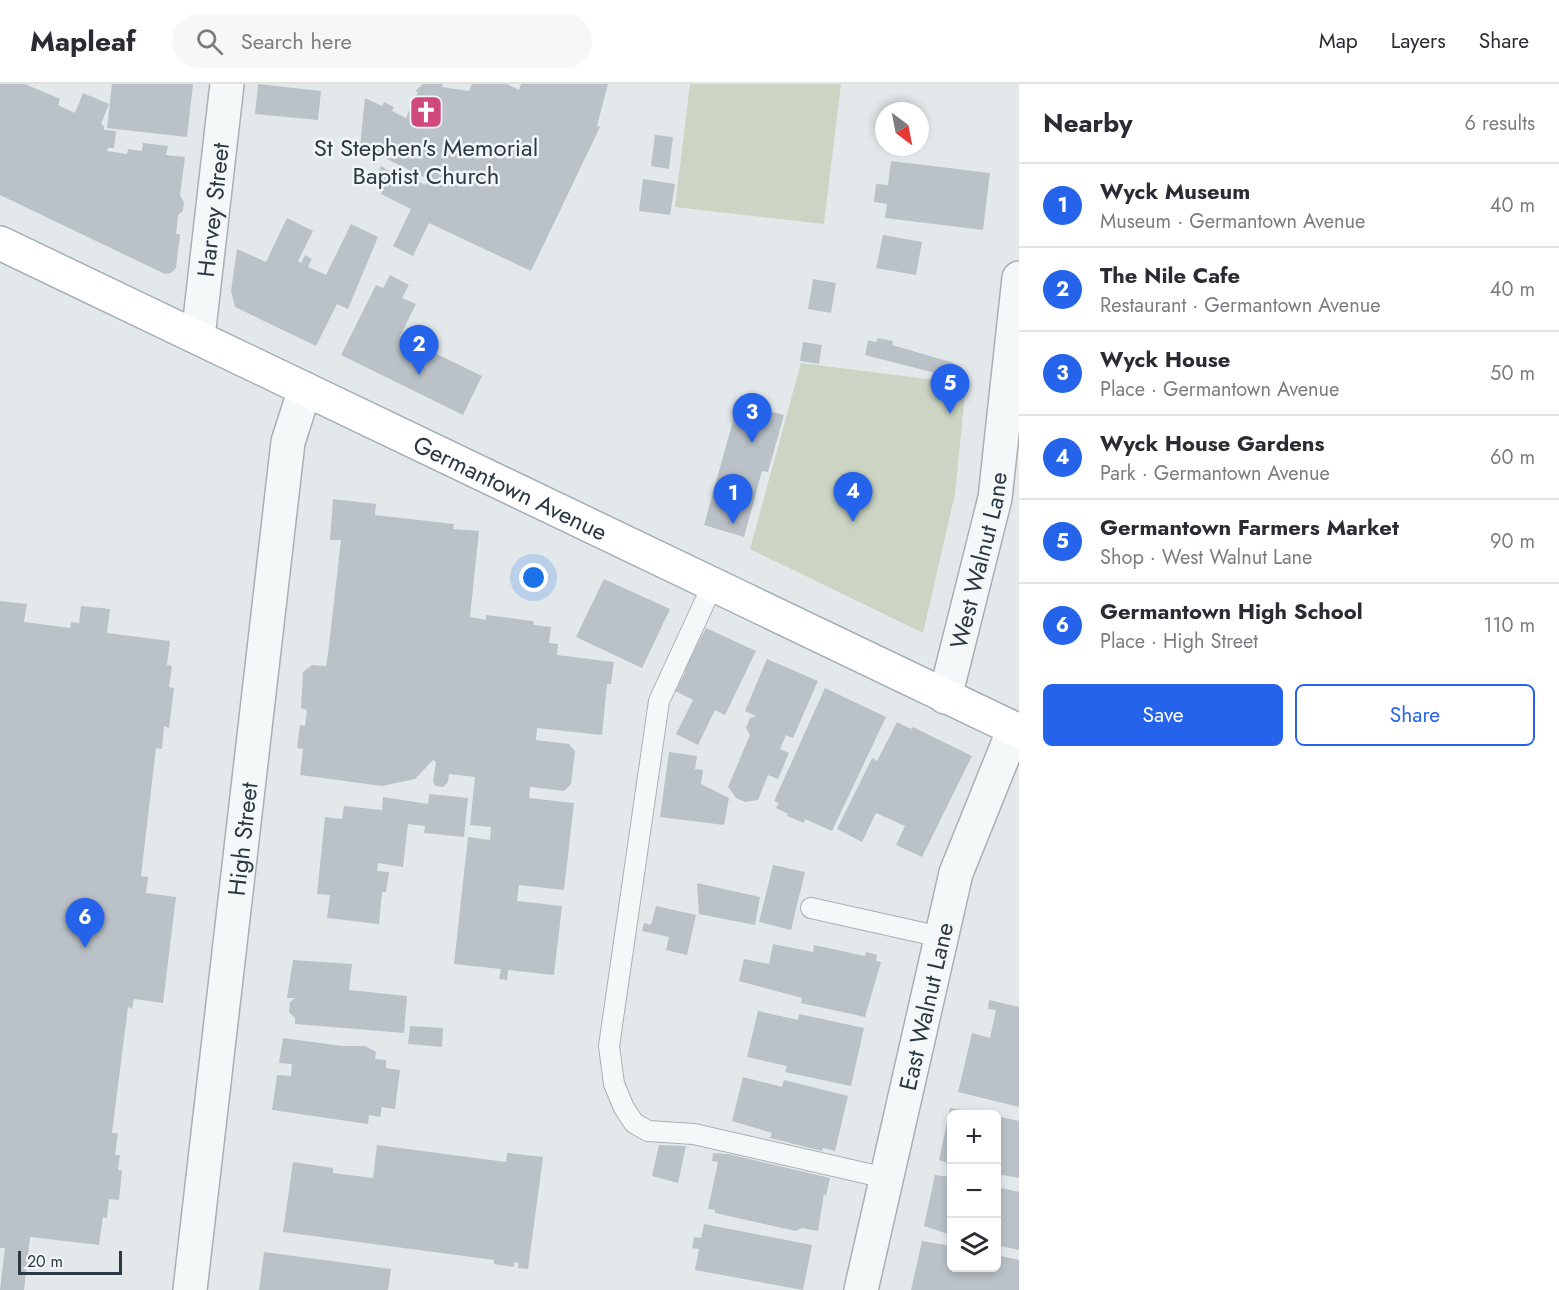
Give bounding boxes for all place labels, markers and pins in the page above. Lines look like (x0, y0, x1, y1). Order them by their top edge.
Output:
church icon: St Stephen's Memorial Baptist Church (408, 94, 444, 130)
place label: St Stephen's Memorial Baptist Church (314, 130, 538, 193)
pin: 2 (400, 326, 438, 375)
pin: 5 (930, 364, 970, 414)
pin: 3 (732, 394, 771, 443)
pin: 4 (834, 472, 872, 522)
pin: 1 (714, 474, 752, 524)
pin: 6 (66, 898, 104, 948)

